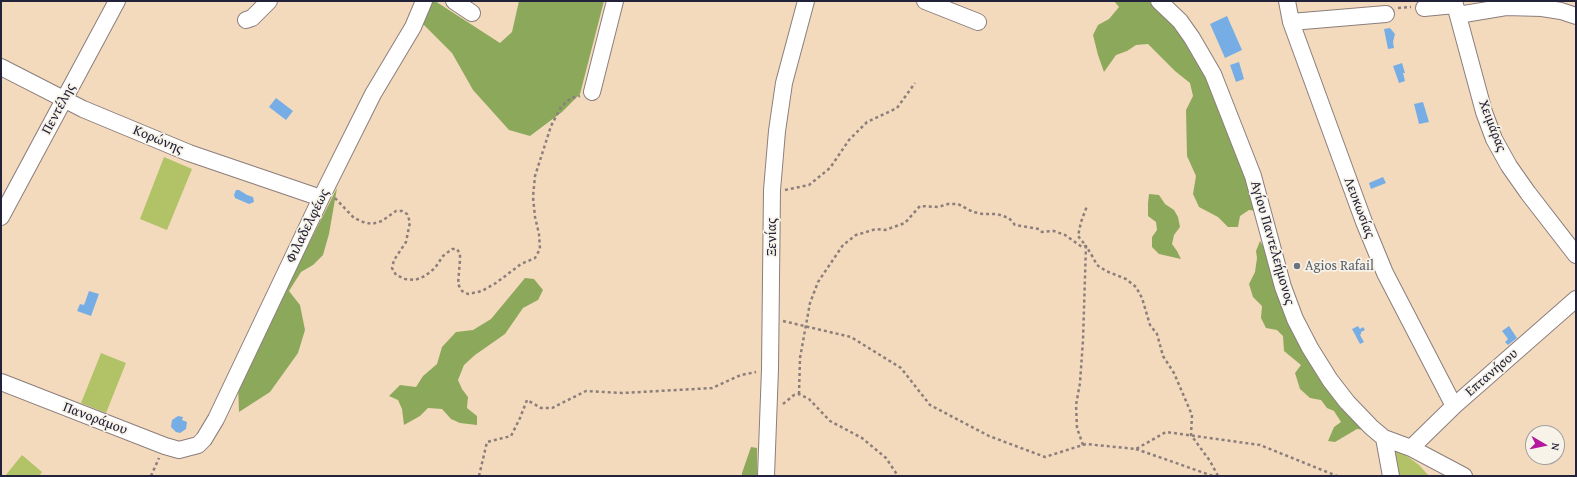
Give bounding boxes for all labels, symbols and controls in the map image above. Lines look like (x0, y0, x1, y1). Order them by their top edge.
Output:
street label: Πεντέλης (39, 81, 79, 137)
street label: Χειμάρας (1474, 98, 1510, 154)
street label: Κορώνης (130, 122, 186, 158)
street label: Λευκωσίας (1340, 175, 1378, 241)
street label: Αγίου Παντελεήμονος (1246, 179, 1298, 307)
street label: Φιλαδελφέως (283, 186, 333, 266)
street label: Ξενίας (764, 218, 780, 256)
place label: Agios Rafail (1305, 258, 1374, 274)
marker: Agios Rafail (1292, 261, 1302, 271)
street label: Επτανήσου (1462, 346, 1522, 400)
street label: Πανοράμου (60, 399, 130, 439)
north arrow (1525, 425, 1565, 465)
text: N (1547, 442, 1564, 452)

